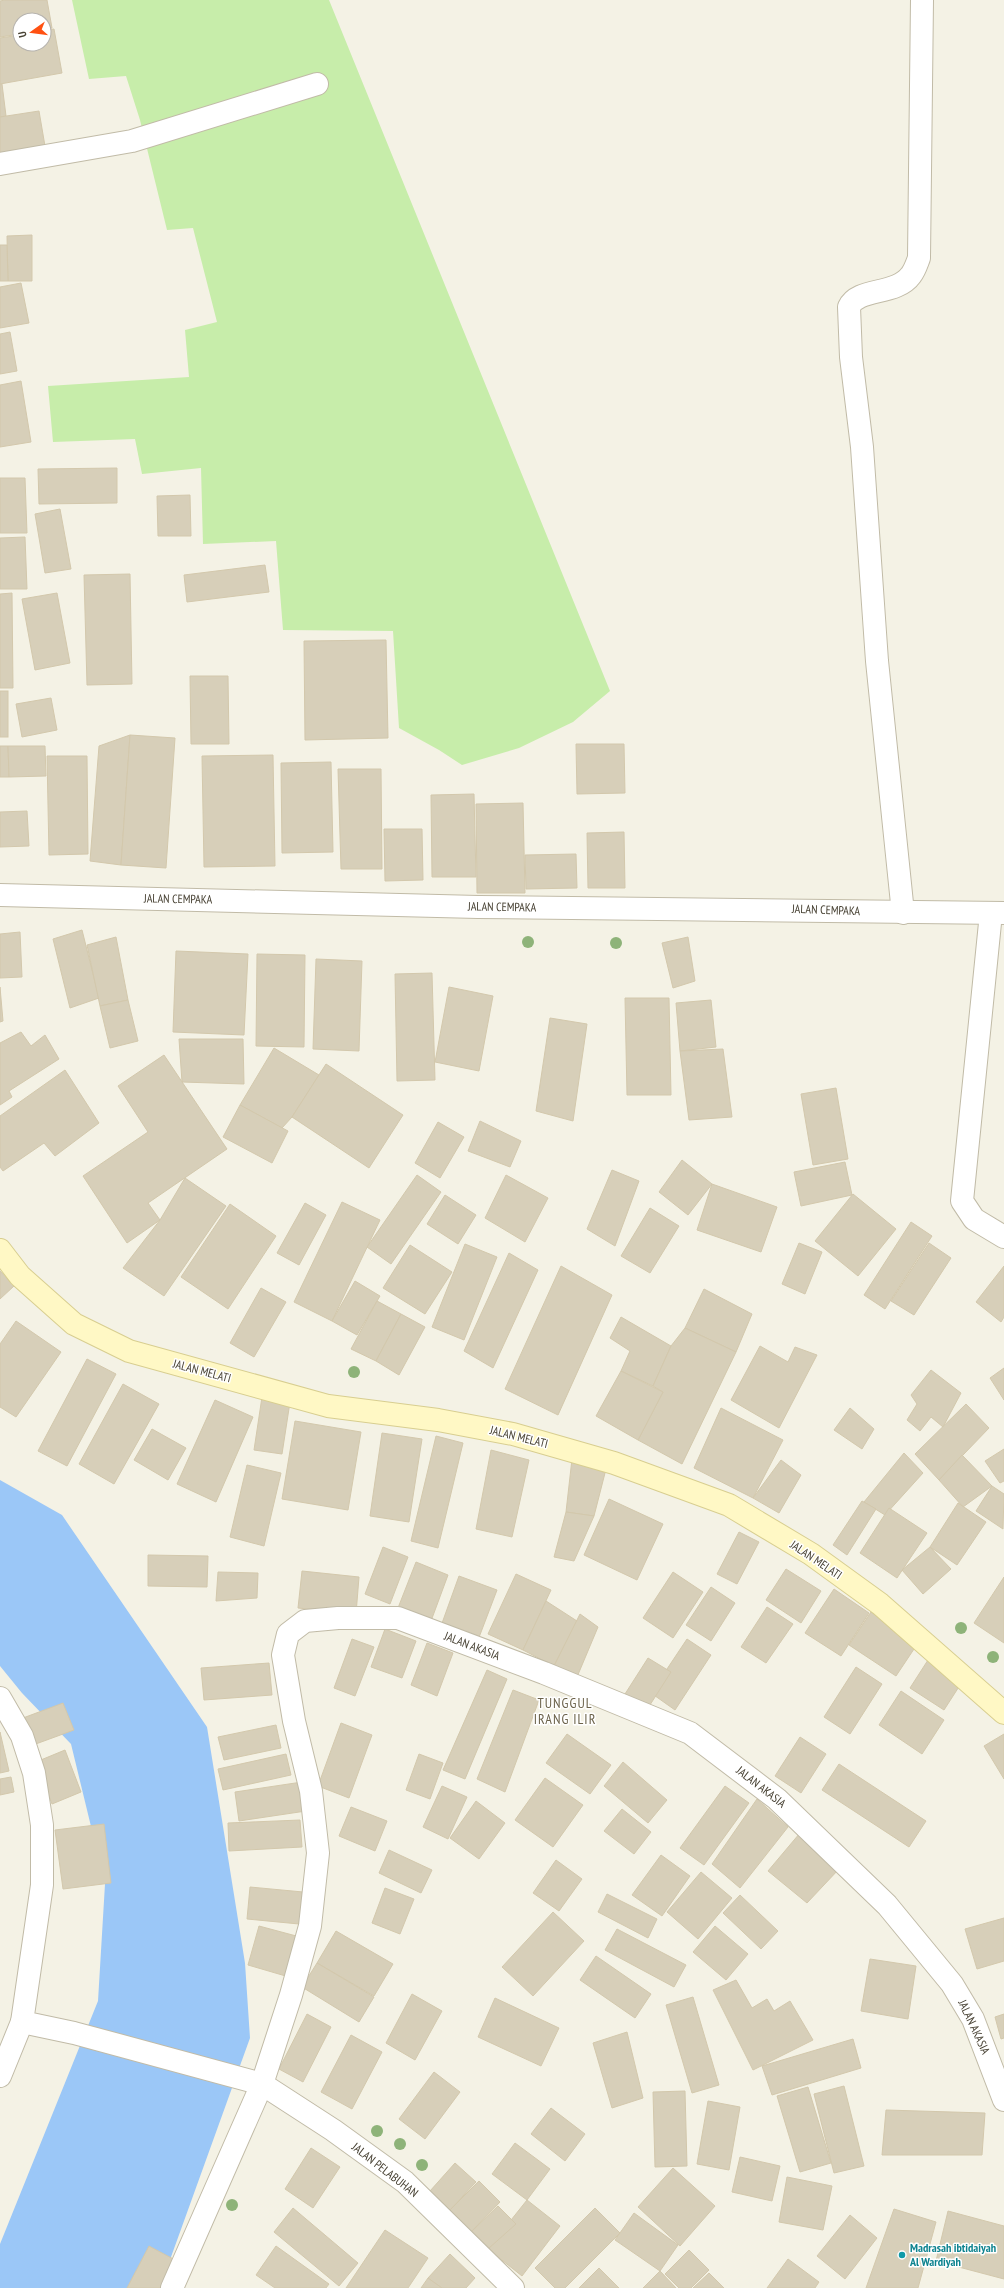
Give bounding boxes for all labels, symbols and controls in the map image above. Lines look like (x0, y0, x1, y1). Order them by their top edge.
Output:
north arrow (12, 12, 52, 52)
text: U (15, 30, 30, 39)
street label: JALAN CEMPAKA (143, 890, 213, 907)
street label: JALAN CEMPAKA (467, 898, 537, 915)
street label: JALAN CEMPAKA (791, 901, 861, 918)
street label: JALAN MELATI (171, 1355, 233, 1385)
street label: JALAN MELATI (488, 1422, 550, 1451)
street label: JALAN MELATI (787, 1536, 845, 1582)
street label: JALAN AKASIA (441, 1628, 503, 1663)
district label: TUNGGUL IRANG ILIR (534, 1694, 596, 1728)
street label: JALAN AKASIA (733, 1762, 789, 1811)
street label: JALAN AKASIA (955, 1996, 994, 2057)
street label: JALAN PELABUHAN (348, 2138, 421, 2200)
place label: Madrasah ibtidaiyah Al Wardiyah (909, 2240, 996, 2269)
marker: Madrasah ibtidaiyah Al Wardiyah (897, 2250, 907, 2260)

